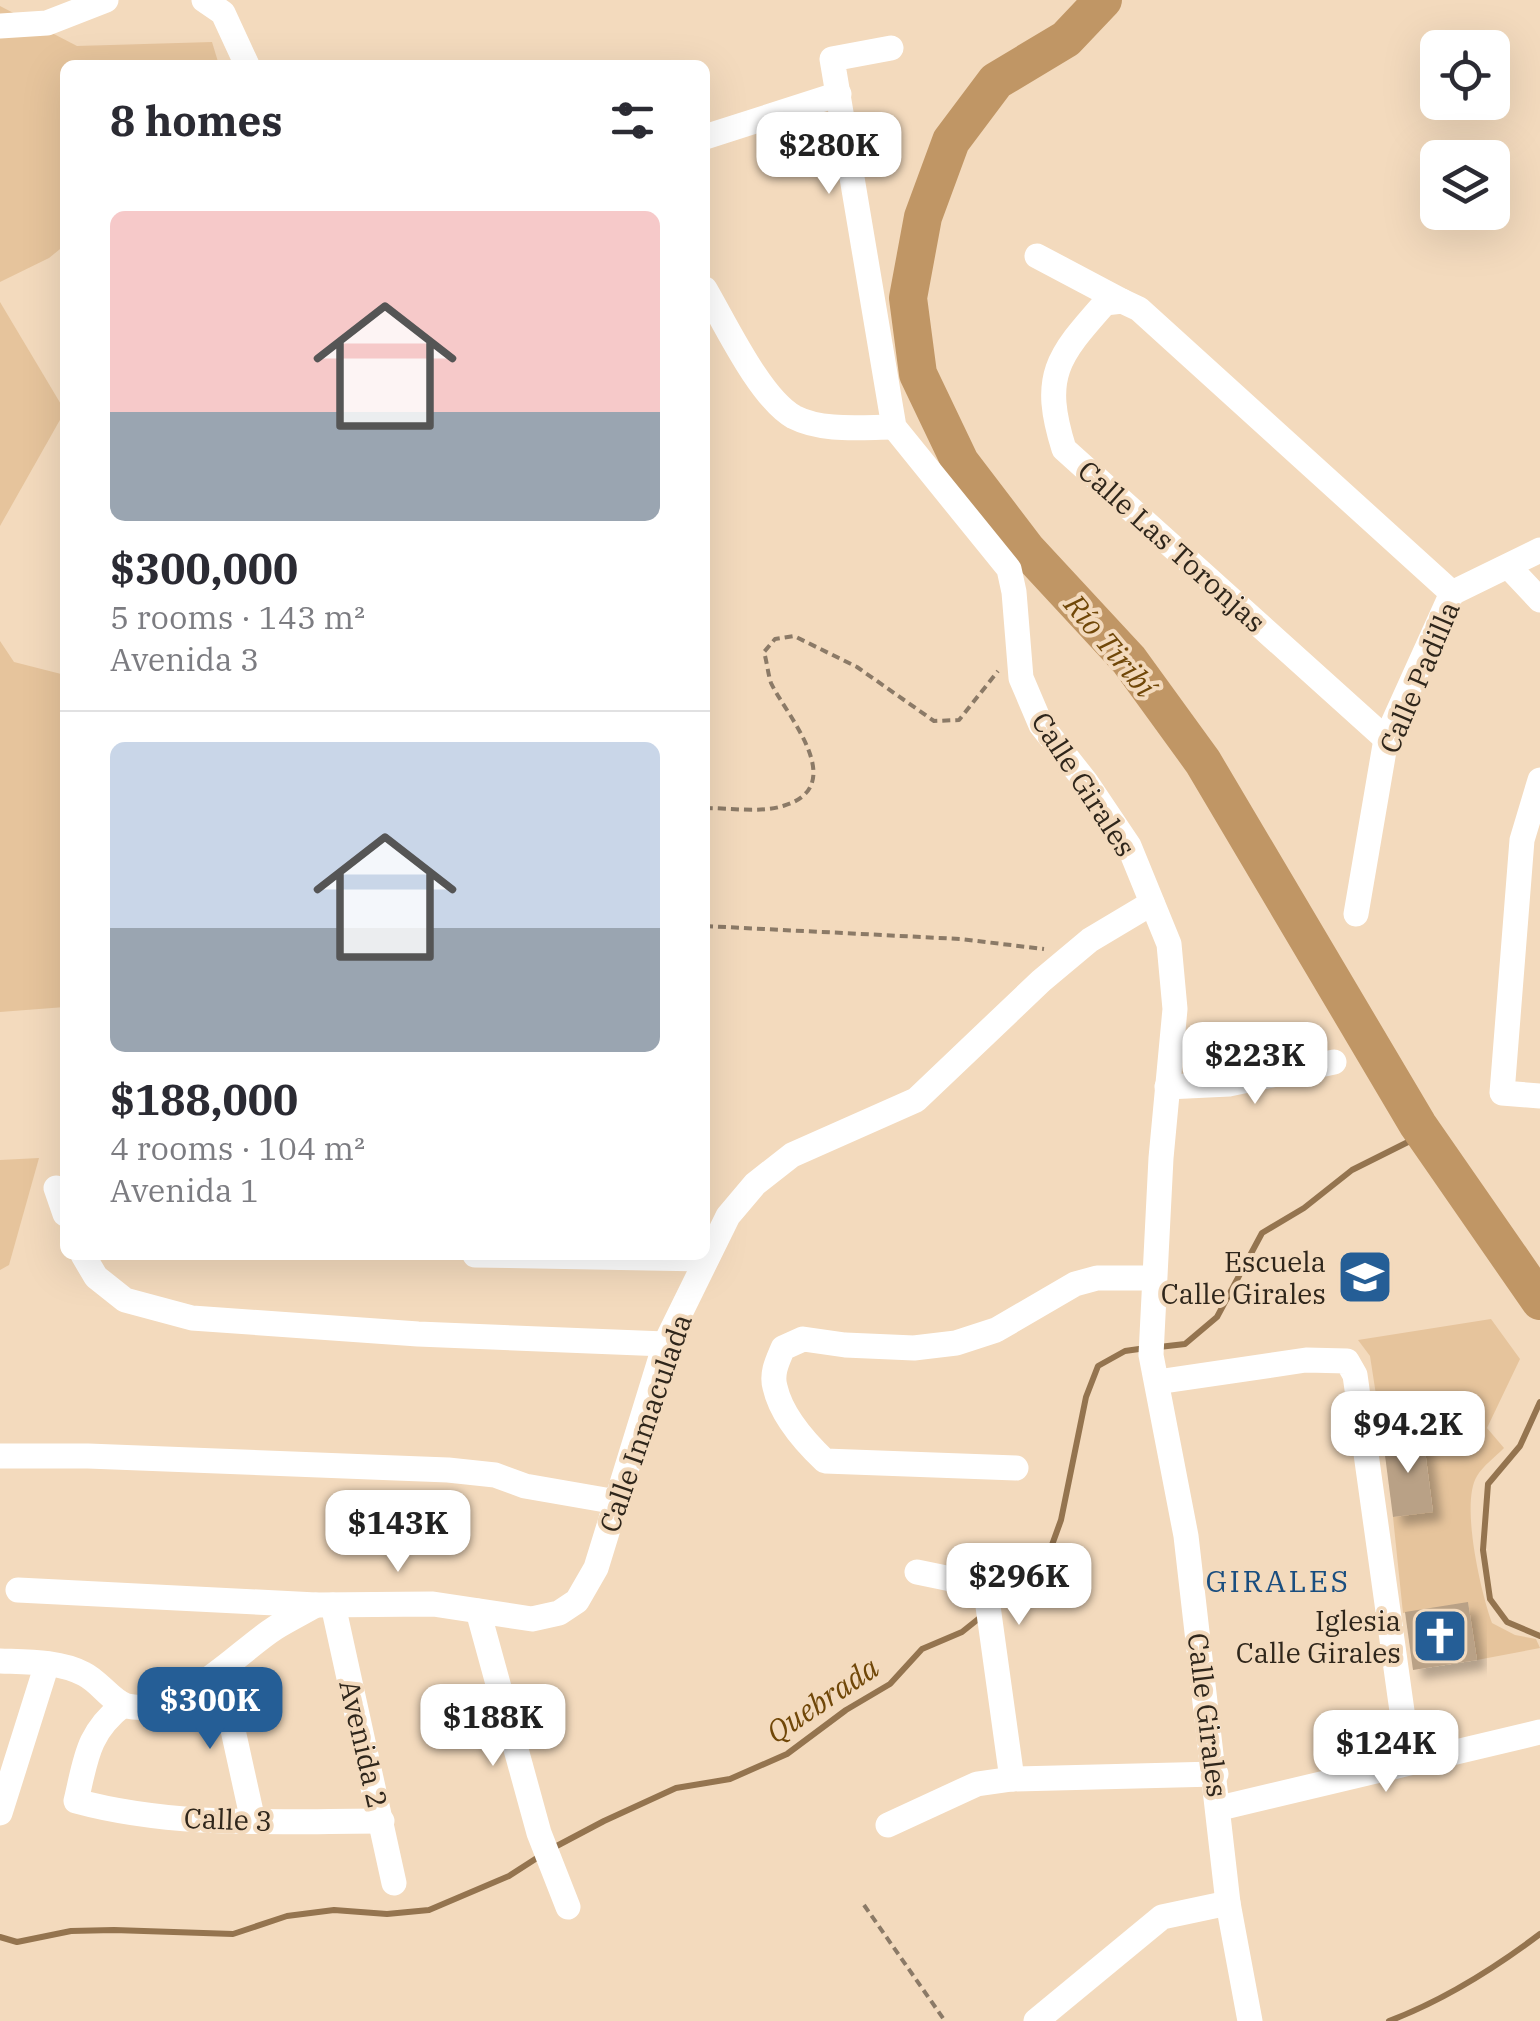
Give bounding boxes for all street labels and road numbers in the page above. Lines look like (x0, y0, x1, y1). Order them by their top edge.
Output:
street label: Calle Las Toronjas (1070, 452, 1274, 640)
street label: Calle Padilla (1370, 595, 1468, 759)
street label: Calle Girales (1023, 705, 1145, 863)
street label: Calle Inmaculada (590, 1309, 700, 1537)
street label: Calle Girales (1180, 1631, 1236, 1799)
street label: Avenida 2 (331, 1676, 397, 1812)
street label: Calle 3 (183, 1799, 273, 1839)

